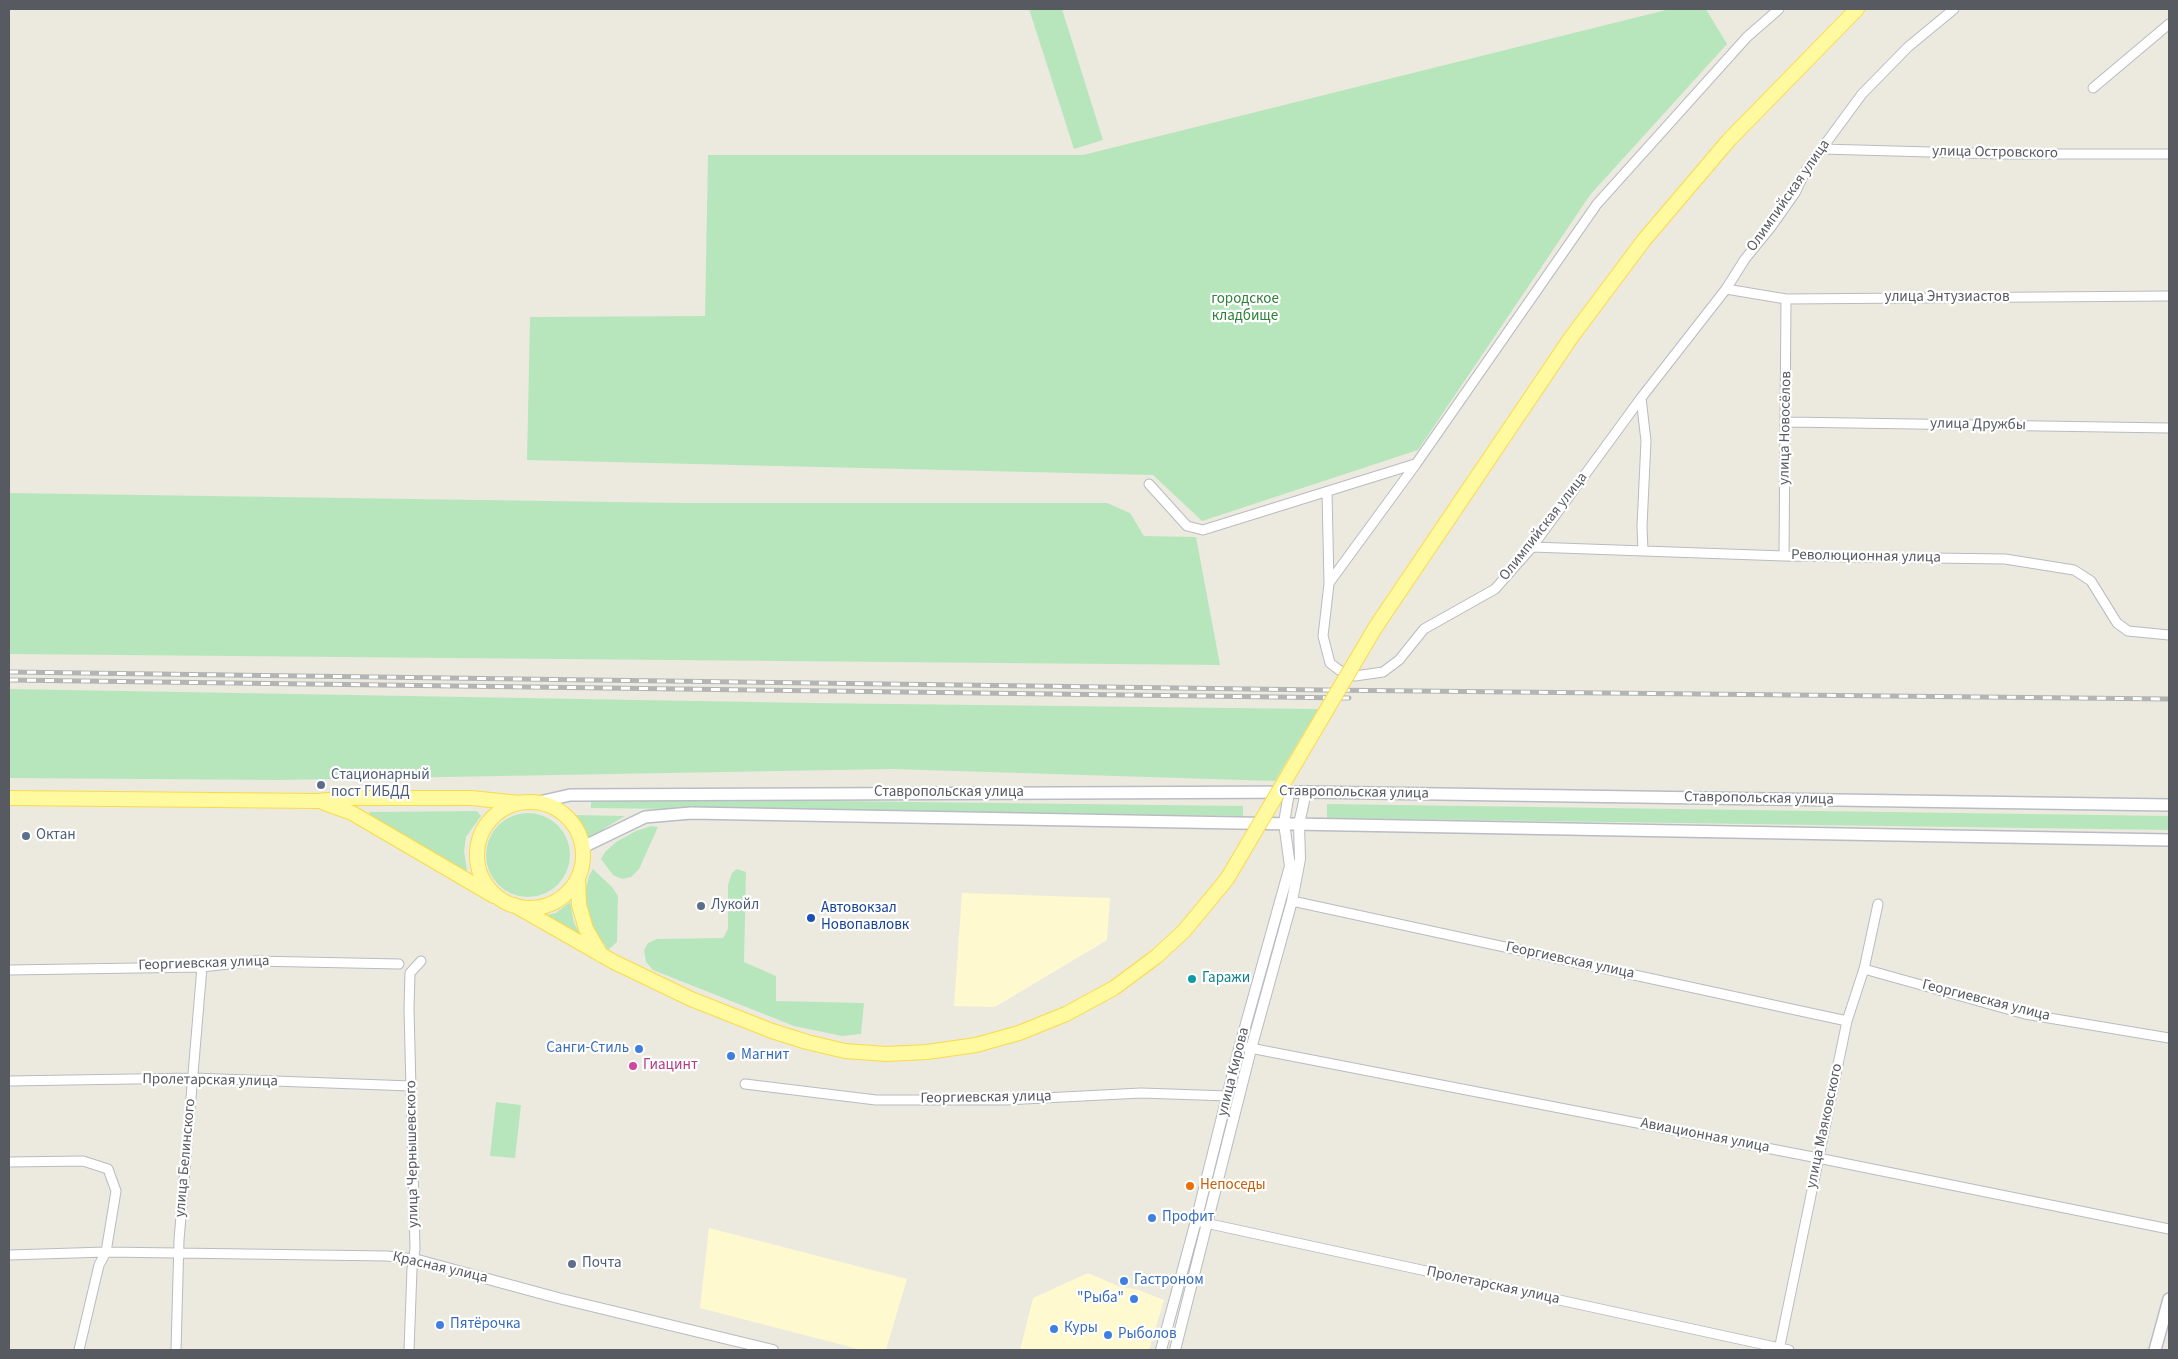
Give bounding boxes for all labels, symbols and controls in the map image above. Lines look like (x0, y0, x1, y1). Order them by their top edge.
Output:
street label: Олимпийская улица (1744, 136, 1834, 256)
street label: улица Островского (1932, 143, 2058, 163)
street label: улица Энтузиастов (1884, 289, 2010, 307)
park label: городское кладбище (1211, 291, 1279, 326)
street label: улица Новосёлов (1776, 371, 1796, 485)
street label: улица Дружбы (1930, 415, 2026, 435)
street label: Олимпийская улица (1496, 469, 1592, 585)
street label: Революционная улица (1791, 547, 1941, 567)
place label: Стационарный пост ГИБДД (331, 767, 430, 802)
marker: Стационарный пост ГИБДД (315, 779, 327, 791)
street label: Ставропольская улица (1279, 783, 1429, 803)
street label: Ставропольская улица (874, 784, 1024, 802)
street label: Ставропольская улица (1684, 789, 1834, 809)
place label: Октан (36, 827, 76, 845)
marker: Октан (20, 830, 32, 842)
place label: Лукойл (711, 897, 759, 915)
marker: Лукойл (695, 900, 707, 912)
place label: Автовокзал Новопавловк (821, 900, 909, 935)
marker: Автовокзал Новопавловк (805, 912, 817, 924)
street label: Георгиевская улица (1504, 939, 1636, 983)
street label: Георгиевская улица (138, 953, 270, 975)
place label: Гаражи (1202, 970, 1250, 988)
marker: Гаражи (1186, 973, 1198, 985)
street label: Георгиевская улица (1920, 976, 2052, 1026)
street label: улица Кирова (1214, 1026, 1254, 1118)
place label: Санги-Стиль (546, 1040, 629, 1058)
marker: Санги-Стиль (633, 1043, 645, 1055)
place label: Магнит (741, 1047, 789, 1065)
marker: Магнит (725, 1050, 737, 1062)
place label: Гиацинт (643, 1057, 698, 1075)
marker: Гиацинт (627, 1060, 639, 1072)
street label: улица Маяковского (1803, 1062, 1847, 1190)
street label: Пролетарская улица (142, 1071, 278, 1091)
street label: улица Чернышевского (403, 1080, 423, 1228)
street label: Георгиевская улица (920, 1088, 1052, 1108)
street label: улица Белинского (172, 1098, 200, 1218)
street label: Авиационная улица (1639, 1115, 1771, 1157)
place label: Непоседы (1200, 1177, 1266, 1195)
marker: Непоседы (1184, 1180, 1196, 1192)
place label: Профит (1162, 1209, 1215, 1227)
marker: Профит (1146, 1212, 1158, 1224)
street label: Красная улица (391, 1248, 489, 1288)
place label: Почта (582, 1255, 622, 1273)
marker: Почта (566, 1258, 578, 1270)
street label: Пролетарская улица (1425, 1263, 1561, 1309)
place label: Гастроном (1134, 1272, 1204, 1290)
marker: Гастроном (1118, 1275, 1130, 1287)
place label: "Рыба" (1077, 1290, 1124, 1308)
marker: "Рыба" (1128, 1293, 1140, 1305)
place label: Пятёрочка (450, 1316, 521, 1334)
marker: Пятёрочка (434, 1319, 446, 1331)
place label: Куры (1064, 1320, 1098, 1338)
marker: Куры (1048, 1323, 1060, 1335)
place label: Рыболов (1118, 1326, 1177, 1344)
marker: Рыболов (1102, 1329, 1114, 1341)

